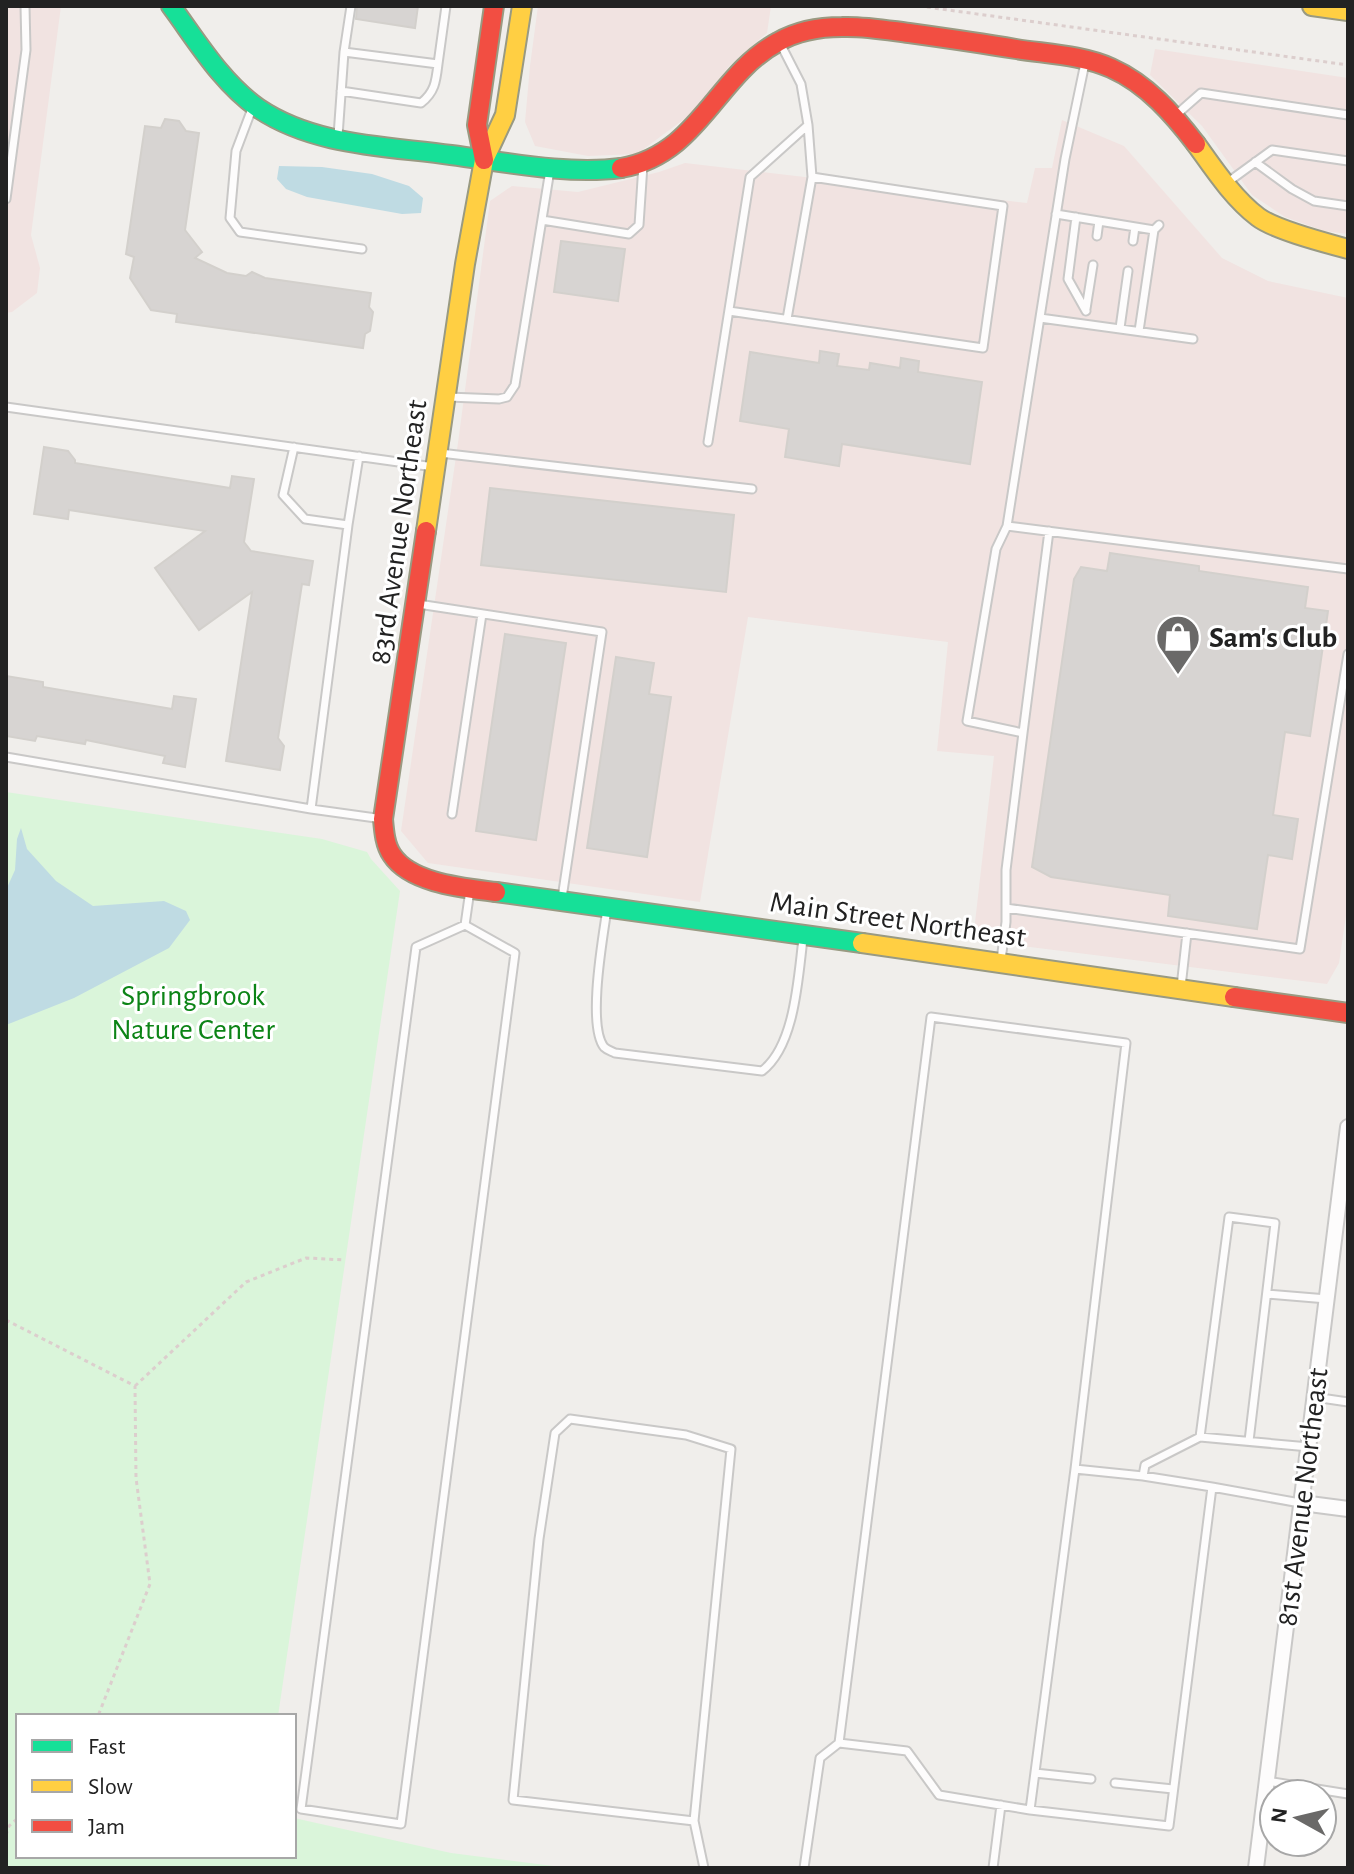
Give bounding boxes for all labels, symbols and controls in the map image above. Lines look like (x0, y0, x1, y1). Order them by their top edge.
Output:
street label: 83rd Avenue Northeast (366, 398, 432, 666)
shop icon: Sam's Club (1154, 613, 1202, 676)
place label: Sam's Club (1209, 623, 1337, 653)
street label: Main Street Northeast (768, 887, 1028, 953)
park label: Springbrook Nature Center (111, 981, 275, 1045)
street label: 81st Avenue Northeast (1272, 1366, 1334, 1628)
legend (16, 1714, 296, 1858)
text: Fast (88, 1735, 126, 1759)
text: Slow (88, 1775, 133, 1799)
north arrow (1258, 1778, 1338, 1858)
text: N (1267, 1806, 1291, 1824)
text: Jam (88, 1815, 125, 1839)

